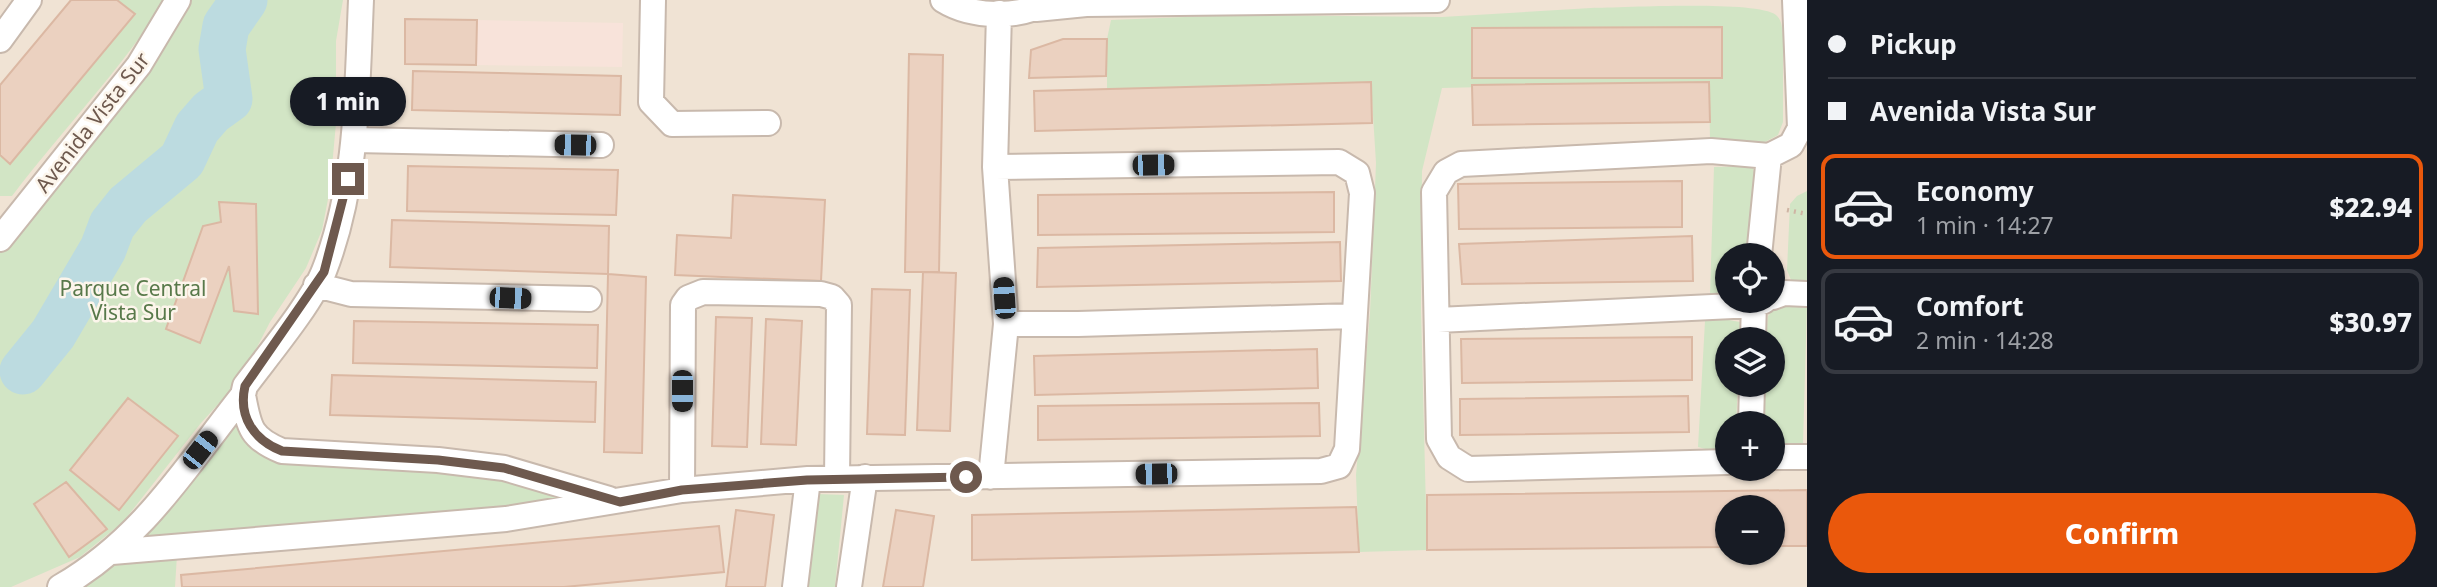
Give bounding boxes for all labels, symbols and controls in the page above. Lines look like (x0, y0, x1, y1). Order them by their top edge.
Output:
text: Pickup (1870, 26, 1957, 62)
street label: Avenida Vista Sur (28, 46, 156, 198)
callout: 1 min (290, 78, 406, 127)
text: 1 min (316, 85, 380, 117)
text: Avenida Vista Sur (1870, 93, 2096, 129)
car (554, 134, 597, 156)
car (1132, 154, 1175, 176)
route end (332, 163, 364, 195)
text: Economy (1916, 173, 2034, 209)
icon: car (1832, 175, 1895, 238)
text: $22.94 (2330, 189, 2412, 225)
text: 1 min · 14:27 (1916, 209, 2054, 241)
map controls (1715, 243, 1785, 565)
button: locate (1715, 243, 1785, 313)
park label: Parque Central Vista Sur (59, 274, 207, 326)
car (993, 276, 1016, 320)
car (489, 287, 532, 309)
text: Comfort (1916, 288, 2024, 324)
icon: car (1832, 290, 1895, 353)
text: $30.97 (2330, 304, 2412, 340)
text: 2 min · 14:28 (1916, 324, 2054, 356)
button: layers (1715, 327, 1785, 397)
car (672, 370, 693, 412)
button: + (1715, 411, 1785, 481)
car (179, 427, 222, 473)
route start (950, 461, 982, 493)
car (1135, 463, 1178, 485)
button: Confirm (1828, 493, 2416, 573)
button: − (1715, 495, 1785, 565)

